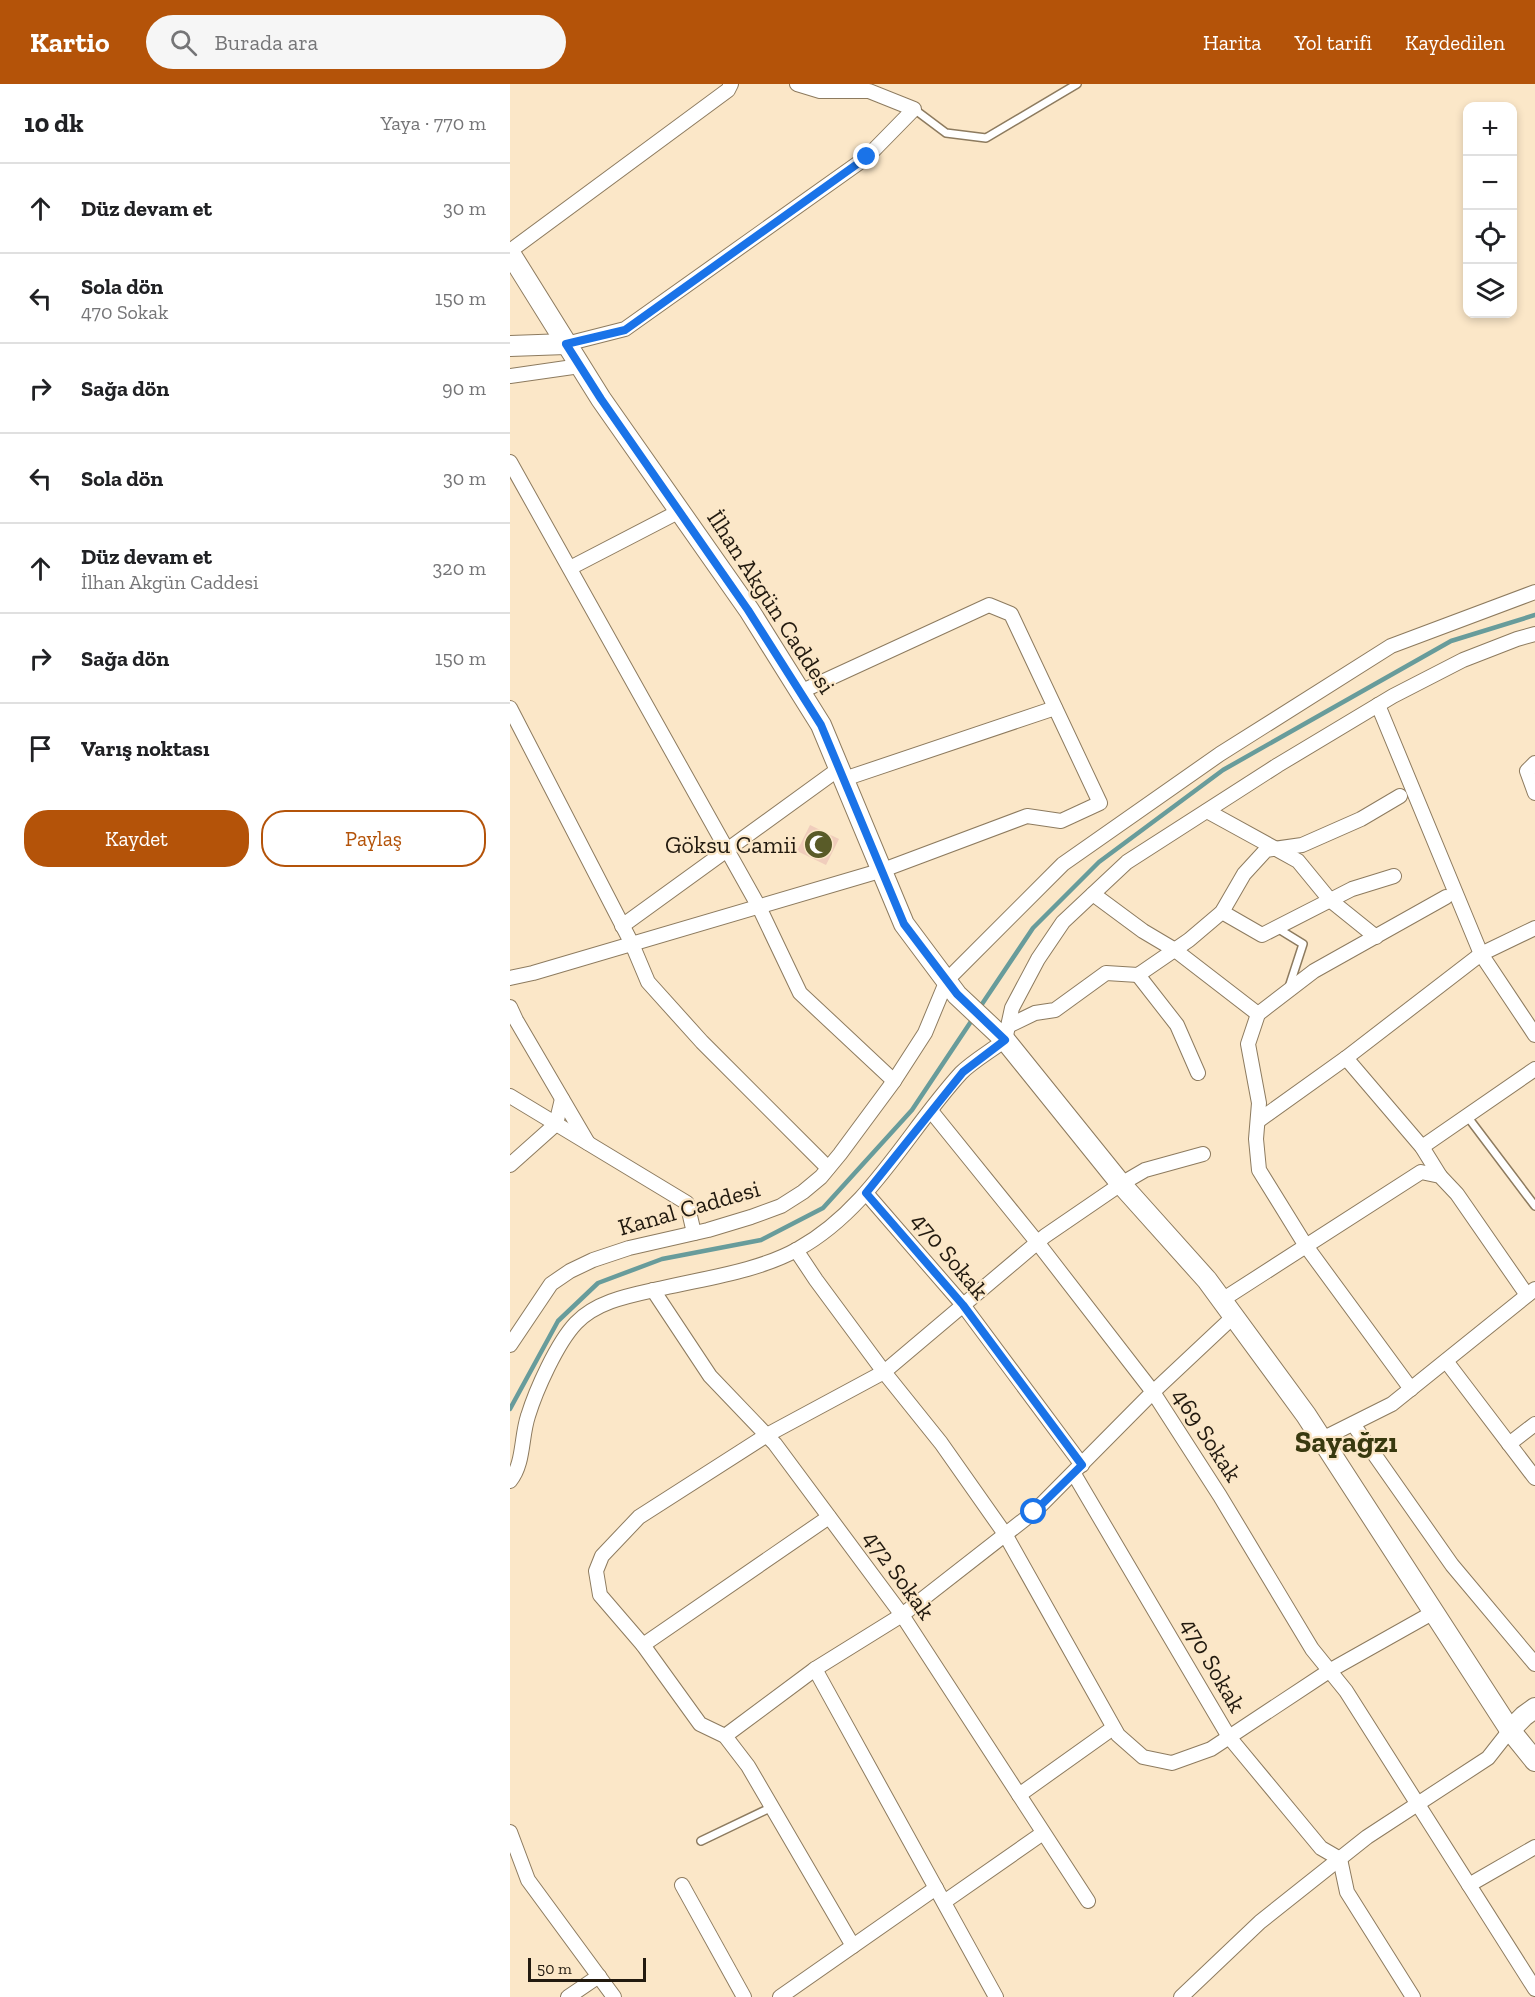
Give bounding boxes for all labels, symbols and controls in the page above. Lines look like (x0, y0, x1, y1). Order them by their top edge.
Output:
search box (146, 15, 566, 69)
text: Kartio (30, 26, 110, 59)
icon: search (167, 26, 200, 59)
text: Burada ara (215, 29, 318, 56)
text: Harita (1203, 30, 1261, 55)
text: Yol tarifi (1294, 30, 1372, 55)
text: Kaydedilen (1405, 30, 1505, 55)
map controls (1463, 102, 1517, 318)
button: + (1463, 102, 1517, 156)
text: 10 dk (24, 107, 84, 139)
text: Yaya · 770 m (380, 111, 486, 135)
route end (853, 143, 879, 169)
button: − (1463, 156, 1517, 210)
icon: ahead (24, 192, 57, 225)
text: Düz devam et (81, 195, 212, 222)
text: 30 m (443, 196, 486, 220)
button: locate (1463, 210, 1517, 264)
button: layers (1463, 264, 1517, 318)
text: Sola dön (81, 273, 163, 300)
icon: left (24, 282, 57, 315)
text: 150 m (435, 286, 486, 310)
text: 470 Sokak (81, 300, 168, 324)
icon: right (24, 372, 57, 405)
text: Sağa dön (81, 375, 169, 402)
text: 90 m (442, 376, 486, 400)
icon: left (24, 462, 57, 495)
text: Sola dön (81, 465, 163, 492)
text: 30 m (443, 466, 486, 490)
street label: İlhan Akgün Caddesi (701, 504, 842, 699)
text: Düz devam et (81, 543, 212, 570)
icon: ahead (24, 552, 57, 585)
text: 320 m (433, 556, 486, 580)
text: İlhan Akgün Caddesi (81, 570, 259, 594)
icon: right (24, 642, 57, 675)
text: Sağa dön (81, 645, 169, 672)
text: 150 m (435, 646, 486, 670)
icon: arrive (24, 732, 57, 765)
text: Varış noktası (81, 735, 210, 762)
button: Kaydet (24, 810, 249, 867)
button: Paylaş (261, 810, 486, 867)
mosque icon: Göksu Camii (802, 829, 834, 861)
place label: Göksu Camii (665, 830, 797, 859)
street label: Kanal Caddesi (615, 1173, 763, 1242)
street label: 470 Sokak (906, 1206, 995, 1306)
street label: 469 Sokak (1167, 1383, 1249, 1487)
district label: Sayağzı (1295, 1424, 1397, 1460)
route start (1020, 1498, 1046, 1524)
street label: 472 Sokak (857, 1524, 942, 1625)
street label: 470 Sokak (1175, 1612, 1252, 1718)
scale bar (528, 1955, 646, 1982)
text: 50 m (537, 1959, 572, 1978)

